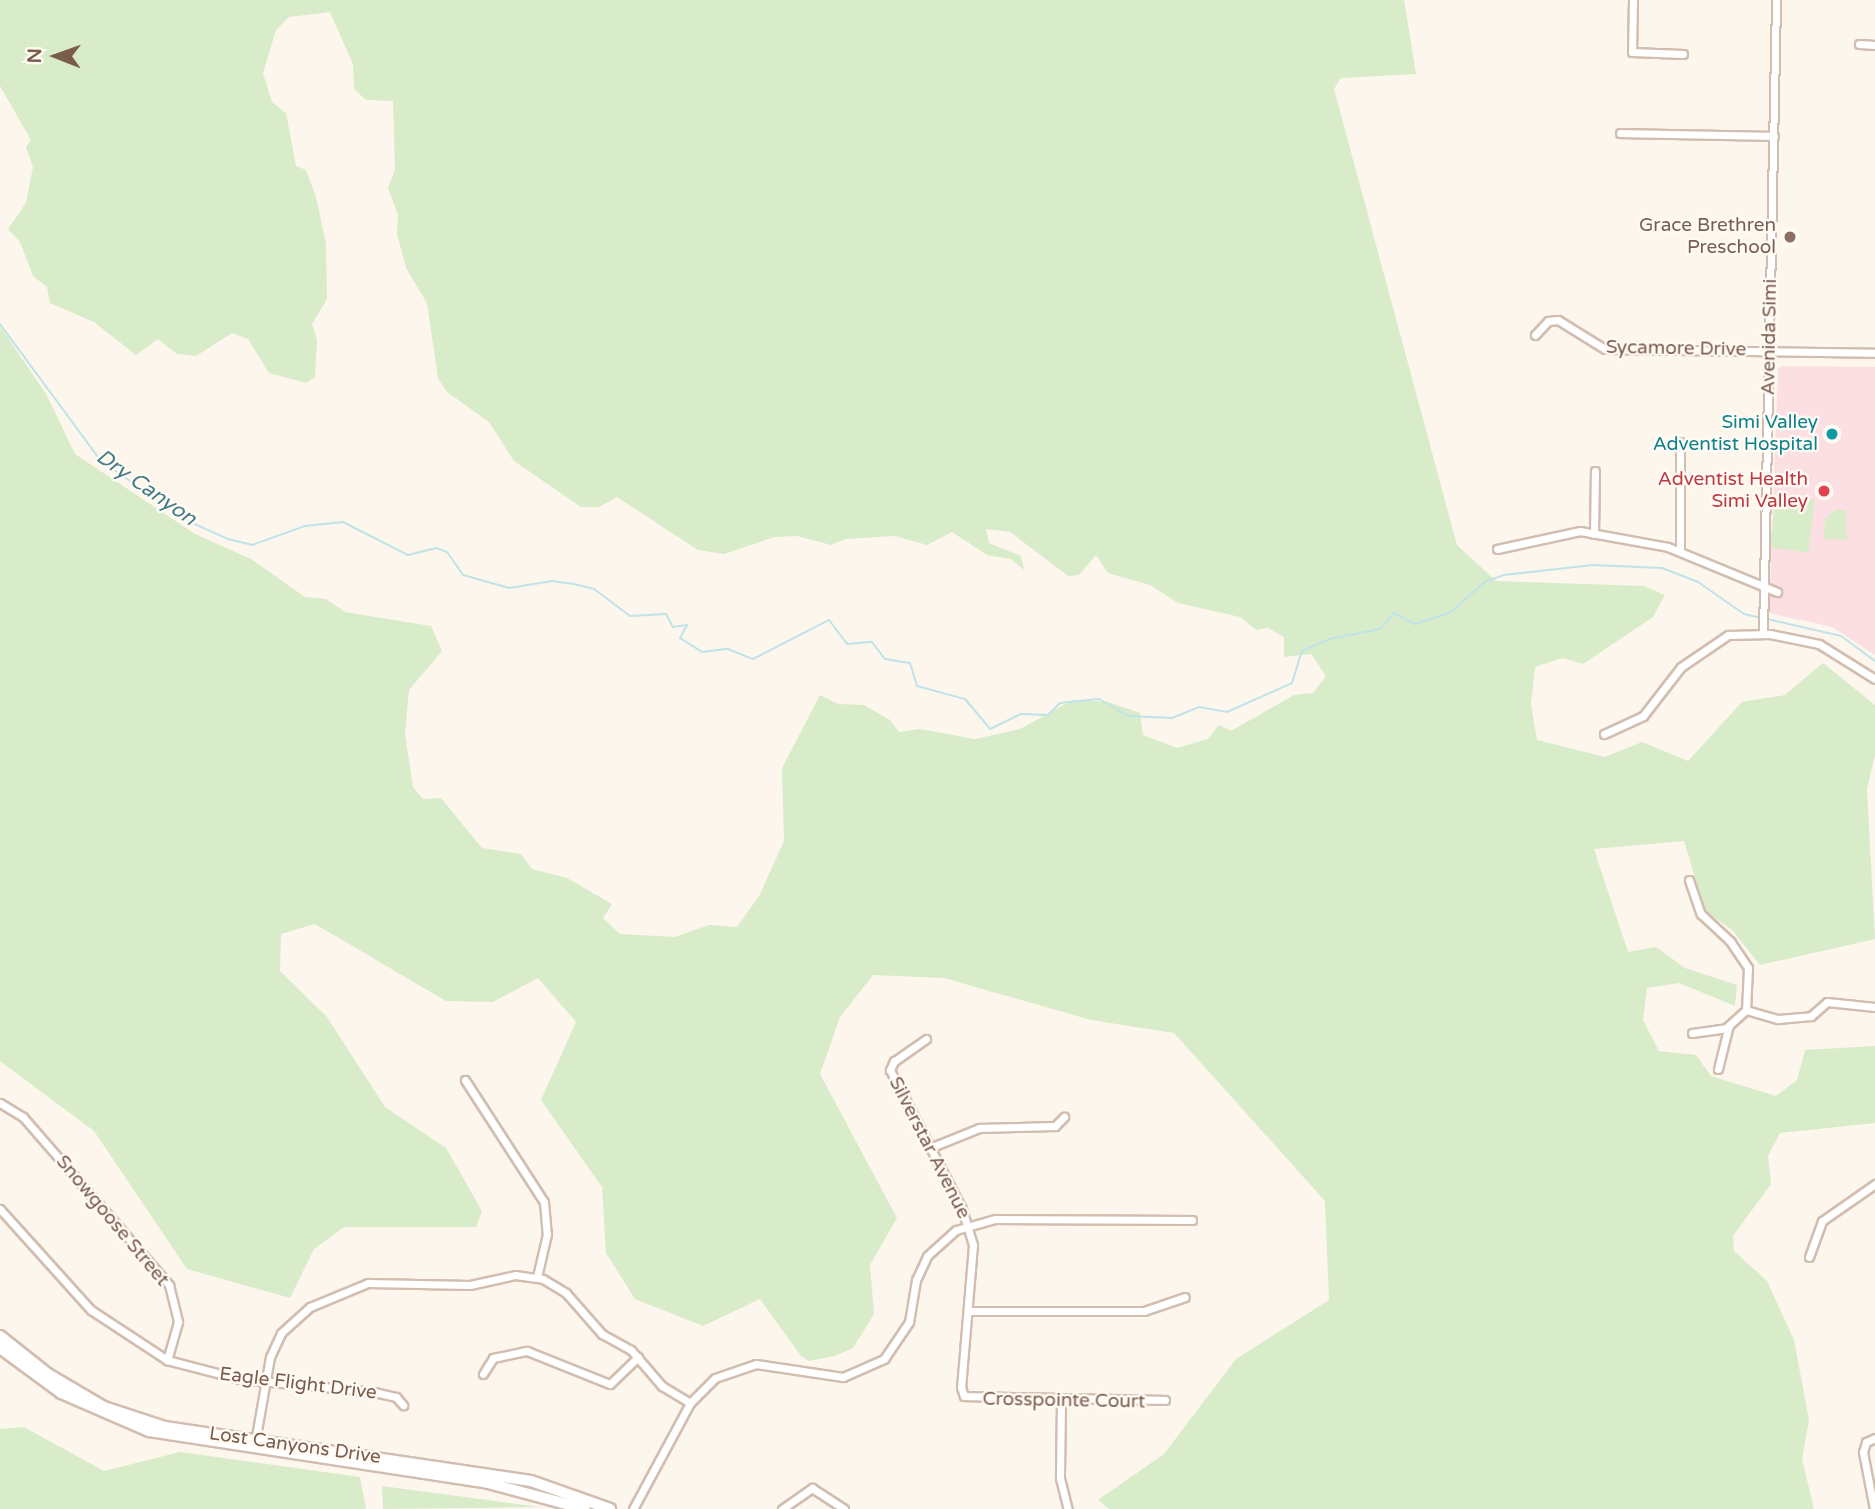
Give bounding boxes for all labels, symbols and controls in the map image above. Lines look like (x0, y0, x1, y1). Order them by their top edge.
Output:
north arrow (21, 21, 91, 91)
text: N (24, 48, 46, 63)
place label: Grace Brethren Preschool (1639, 215, 1776, 259)
marker: Grace Brethren Preschool (1782, 229, 1798, 245)
street label: Avenida Simi (1758, 279, 1782, 395)
street label: Sycamore Drive (1606, 336, 1746, 362)
place label: Simi Valley Adventist Hospital (1653, 412, 1818, 456)
marker: Simi Valley Adventist Hospital (1824, 426, 1840, 442)
water label: Dry Canyon (91, 444, 201, 532)
place label: Adventist Health Simi Valley (1658, 469, 1808, 513)
marker: Adventist Health Simi Valley (1814, 481, 1834, 501)
street label: Silverstar Avenue (883, 1073, 975, 1223)
street label: Snowgoose Street (51, 1151, 173, 1291)
street label: Eagle Flight Drive (218, 1363, 378, 1405)
street label: Crosspointe Court (982, 1388, 1146, 1414)
street label: Lost Canyons Drive (208, 1423, 382, 1469)

